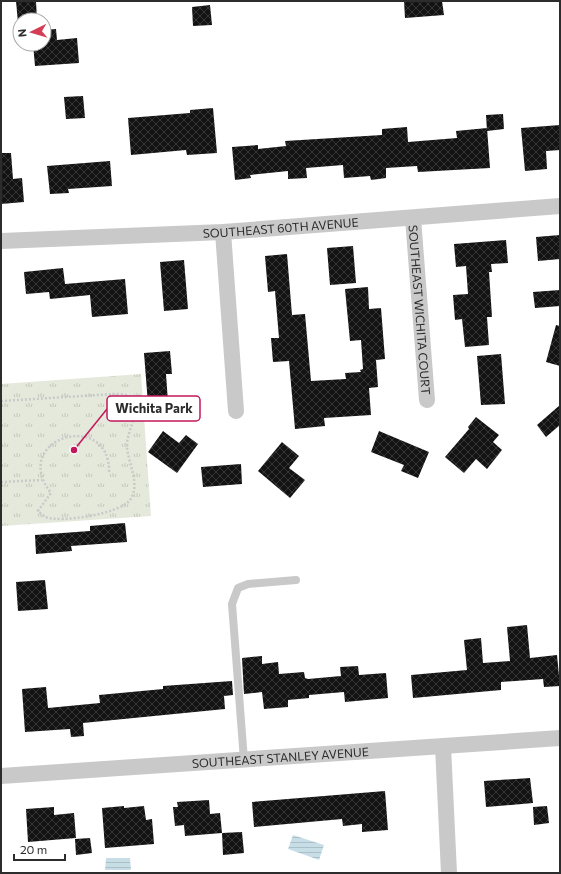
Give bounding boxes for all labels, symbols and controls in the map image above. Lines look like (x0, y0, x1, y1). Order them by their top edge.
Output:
north arrow (12, 12, 52, 52)
text: N (15, 28, 28, 38)
street label: SOUTHEAST 60TH AVENUE (202, 215, 359, 240)
street label: SOUTHEAST WICHITA COURT (407, 224, 434, 396)
callout: Wichita Park (107, 396, 200, 421)
text: Wichita Park (115, 400, 193, 416)
street label: SOUTHEAST STANLEY AVENUE (191, 744, 369, 770)
scale bar (14, 836, 65, 862)
text: 20 m (20, 842, 47, 856)

